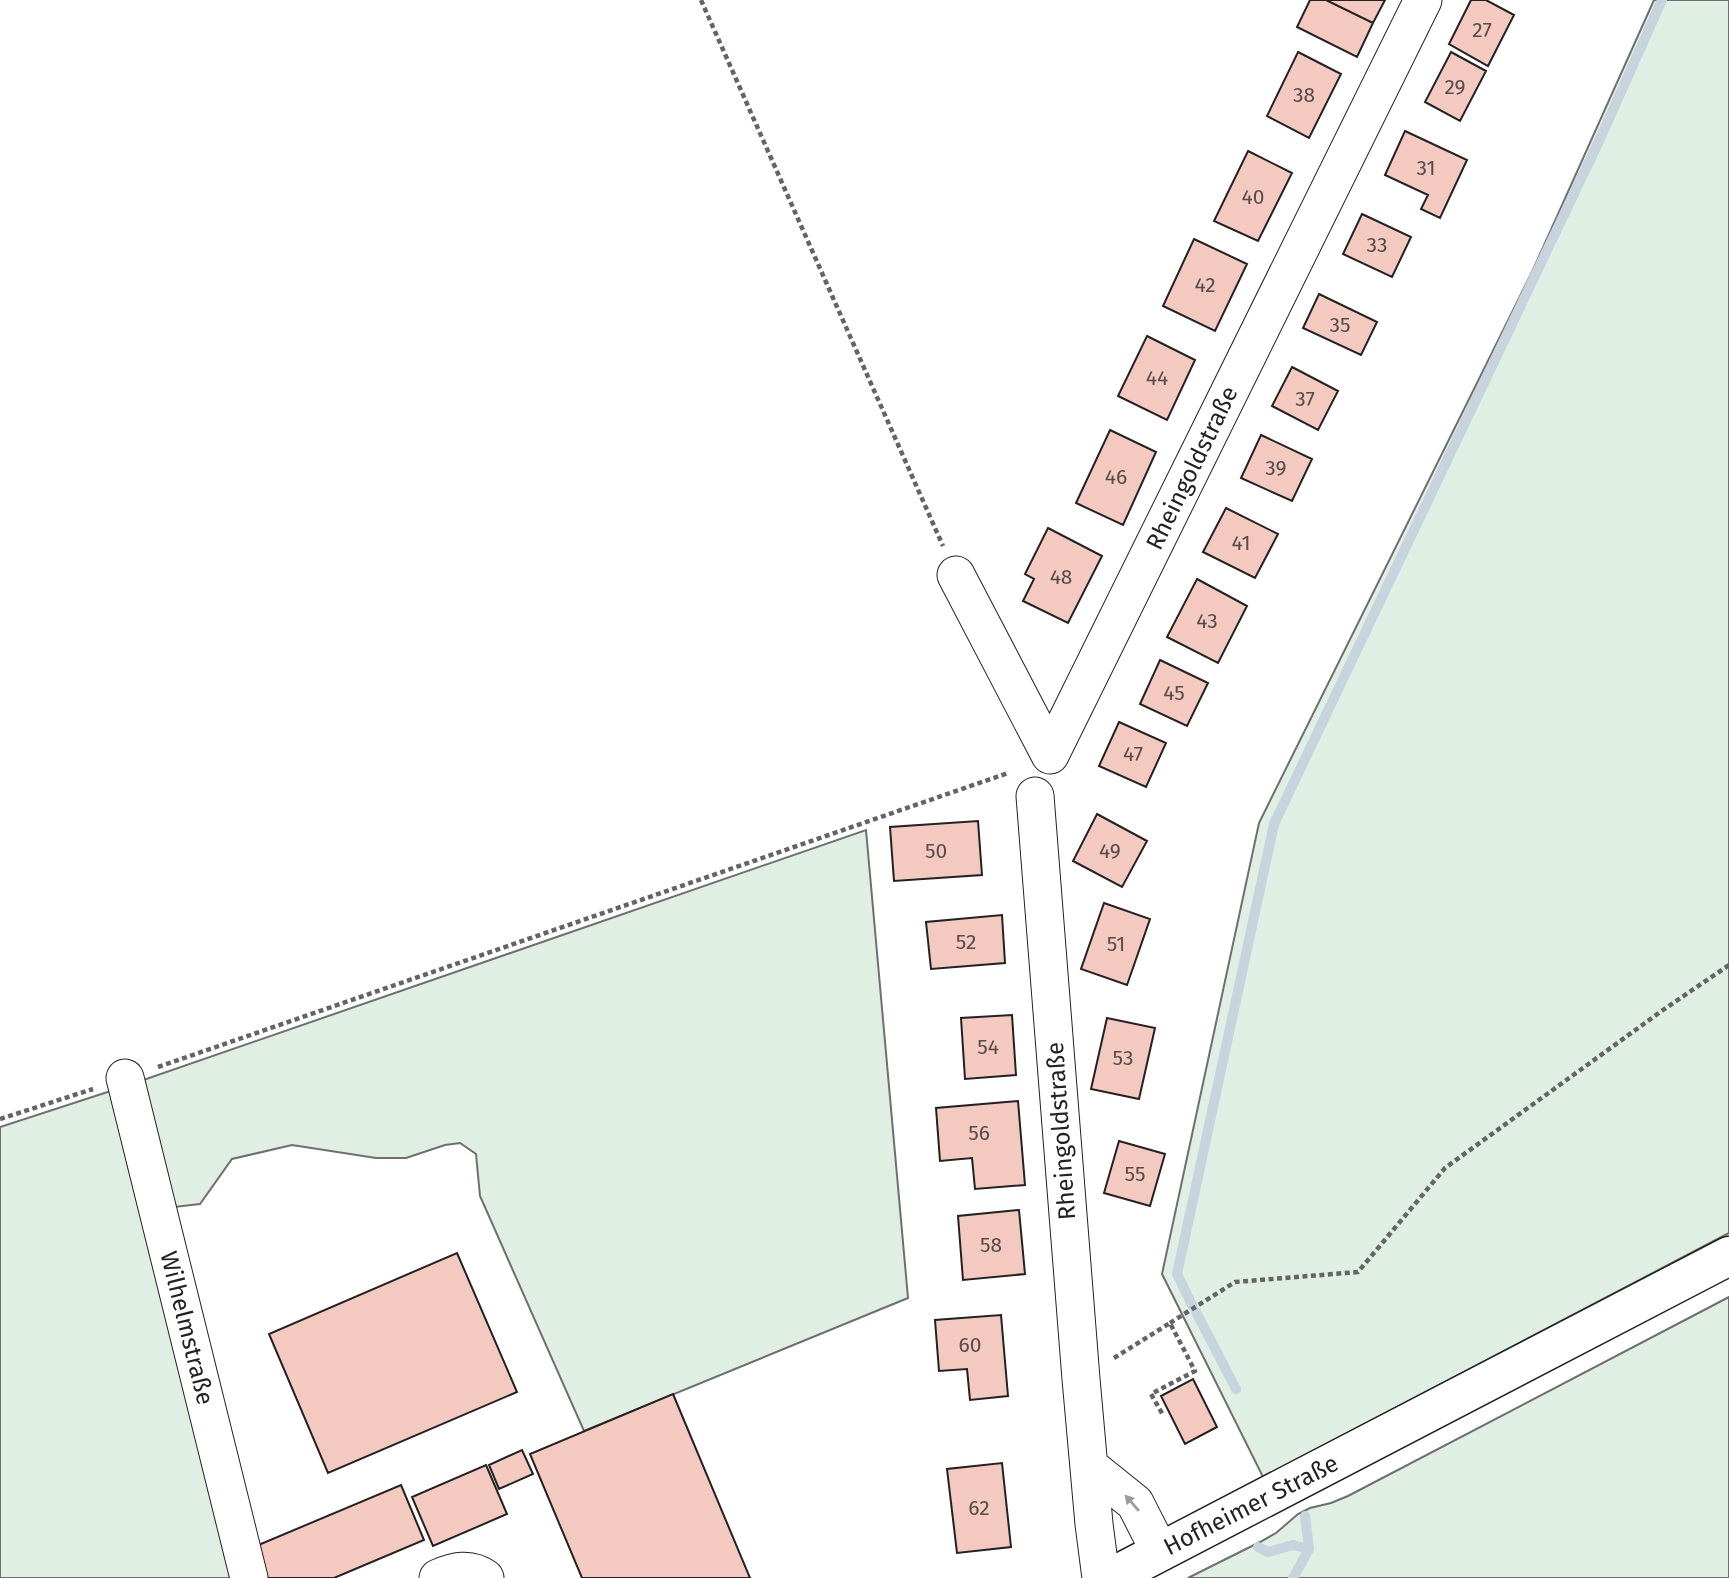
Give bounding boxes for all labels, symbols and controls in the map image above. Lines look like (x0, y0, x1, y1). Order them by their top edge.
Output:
house number: 27 (1472, 17, 1492, 43)
house number: 29 (1444, 74, 1466, 100)
house number: 38 (1293, 82, 1315, 108)
house number: 31 (1416, 155, 1436, 181)
house number: 40 (1242, 184, 1264, 210)
house number: 33 (1367, 232, 1387, 258)
house number: 42 (1194, 272, 1216, 298)
house number: 35 (1330, 312, 1351, 338)
house number: 44 (1146, 365, 1168, 391)
street label: Rheingoldstraße (1140, 382, 1244, 554)
house number: 37 (1295, 386, 1315, 412)
house number: 39 (1265, 455, 1287, 481)
house number: 46 (1105, 464, 1127, 490)
house number: 41 (1231, 530, 1251, 556)
house number: 48 (1050, 564, 1072, 590)
house number: 43 (1196, 608, 1218, 634)
house number: 45 (1163, 680, 1185, 706)
house number: 47 (1123, 741, 1143, 767)
house number: 50 (925, 838, 947, 864)
house number: 49 (1099, 838, 1121, 864)
house number: 52 (956, 929, 976, 955)
house number: 51 (1107, 931, 1125, 957)
house number: 54 (977, 1034, 999, 1060)
street label: Rheingoldstraße (1041, 1041, 1081, 1221)
house number: 53 (1113, 1045, 1133, 1071)
house number: 56 (968, 1120, 990, 1146)
house number: 55 (1125, 1161, 1145, 1187)
house number: 58 (980, 1232, 1002, 1258)
street label: Wilhelmstraße (154, 1248, 220, 1408)
house number: 60 (959, 1332, 981, 1358)
street label: Hofheimer Straße (1159, 1449, 1343, 1561)
one-way arrow (1124, 1494, 1140, 1512)
house number: 62 (968, 1495, 990, 1521)

